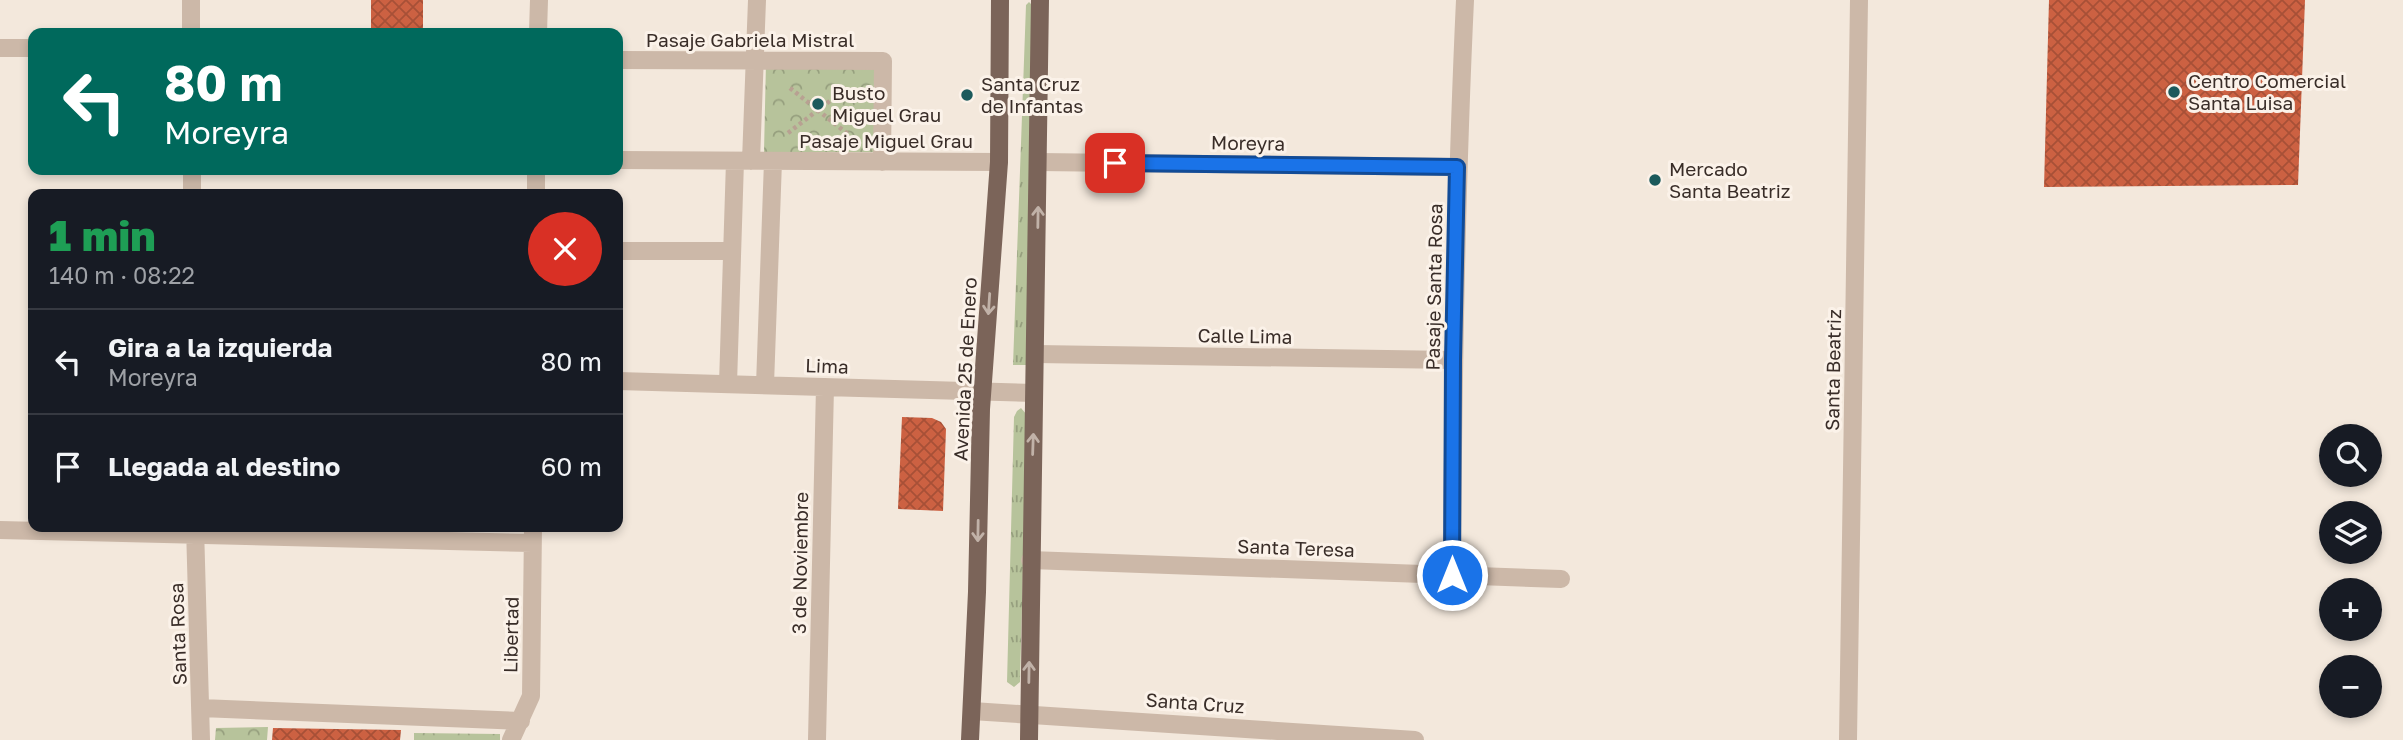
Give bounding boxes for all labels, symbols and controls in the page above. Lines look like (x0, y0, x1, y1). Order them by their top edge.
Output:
street label: Pasaje Gabriela Mistral (646, 28, 854, 51)
text: 80 m (164, 53, 282, 112)
icon: left (49, 56, 140, 147)
place label: Centro Comercial Santa Luisa (2188, 69, 2346, 114)
place label: Santa Cruz de Infantas (981, 72, 1083, 117)
place label: Busto Miguel Grau (832, 81, 941, 126)
marker: Centro Comercial Santa Luisa (2166, 84, 2182, 100)
marker: Santa Cruz de Infantas (959, 87, 975, 103)
marker: Busto Miguel Grau (810, 96, 826, 112)
text: Moreyra (164, 113, 289, 151)
street label: Pasaje Miguel Grau (799, 129, 973, 152)
street label: Moreyra (1211, 130, 1285, 155)
pin (1085, 133, 1145, 193)
icon: arrive (1096, 144, 1134, 182)
place label: Mercado Santa Beatriz (1669, 157, 1791, 202)
marker: Mercado Santa Beatriz (1647, 172, 1663, 188)
street label: Pasaje Santa Rosa (1421, 203, 1446, 371)
one-way arrow (1031, 206, 1045, 229)
text: 1 min (49, 210, 156, 260)
button: close (528, 212, 602, 286)
text: 140 m · 08:22 (49, 261, 195, 289)
street label: Avenida 25 de Enero (948, 277, 981, 461)
one-way arrow (982, 292, 995, 314)
street label: Santa Beatriz (1820, 309, 1845, 431)
street label: Calle Lima (1197, 323, 1293, 348)
text: Gira a la izquierda (108, 332, 332, 363)
icon: left (49, 343, 87, 381)
text: 80 m (541, 346, 602, 377)
street label: Lima (805, 353, 849, 378)
text: Moreyra (108, 363, 198, 391)
map controls (2319, 424, 2382, 718)
button: search (2319, 424, 2382, 487)
one-way arrow (1026, 433, 1040, 456)
icon: arrive (49, 448, 87, 486)
text: Llegada al destino (108, 451, 340, 482)
text: 60 m (541, 451, 602, 482)
street label: 3 de Noviembre (787, 492, 812, 634)
button: layers (2319, 501, 2382, 564)
one-way arrow (972, 519, 985, 542)
street label: Santa Teresa (1237, 534, 1355, 561)
position arrow (1415, 538, 1489, 612)
button: + (2319, 578, 2382, 641)
street label: Santa Rosa (164, 582, 191, 686)
street label: Libertad (498, 597, 523, 673)
button: − (2319, 655, 2382, 718)
one-way arrow (1022, 661, 1036, 684)
street label: Santa Cruz (1145, 688, 1245, 717)

